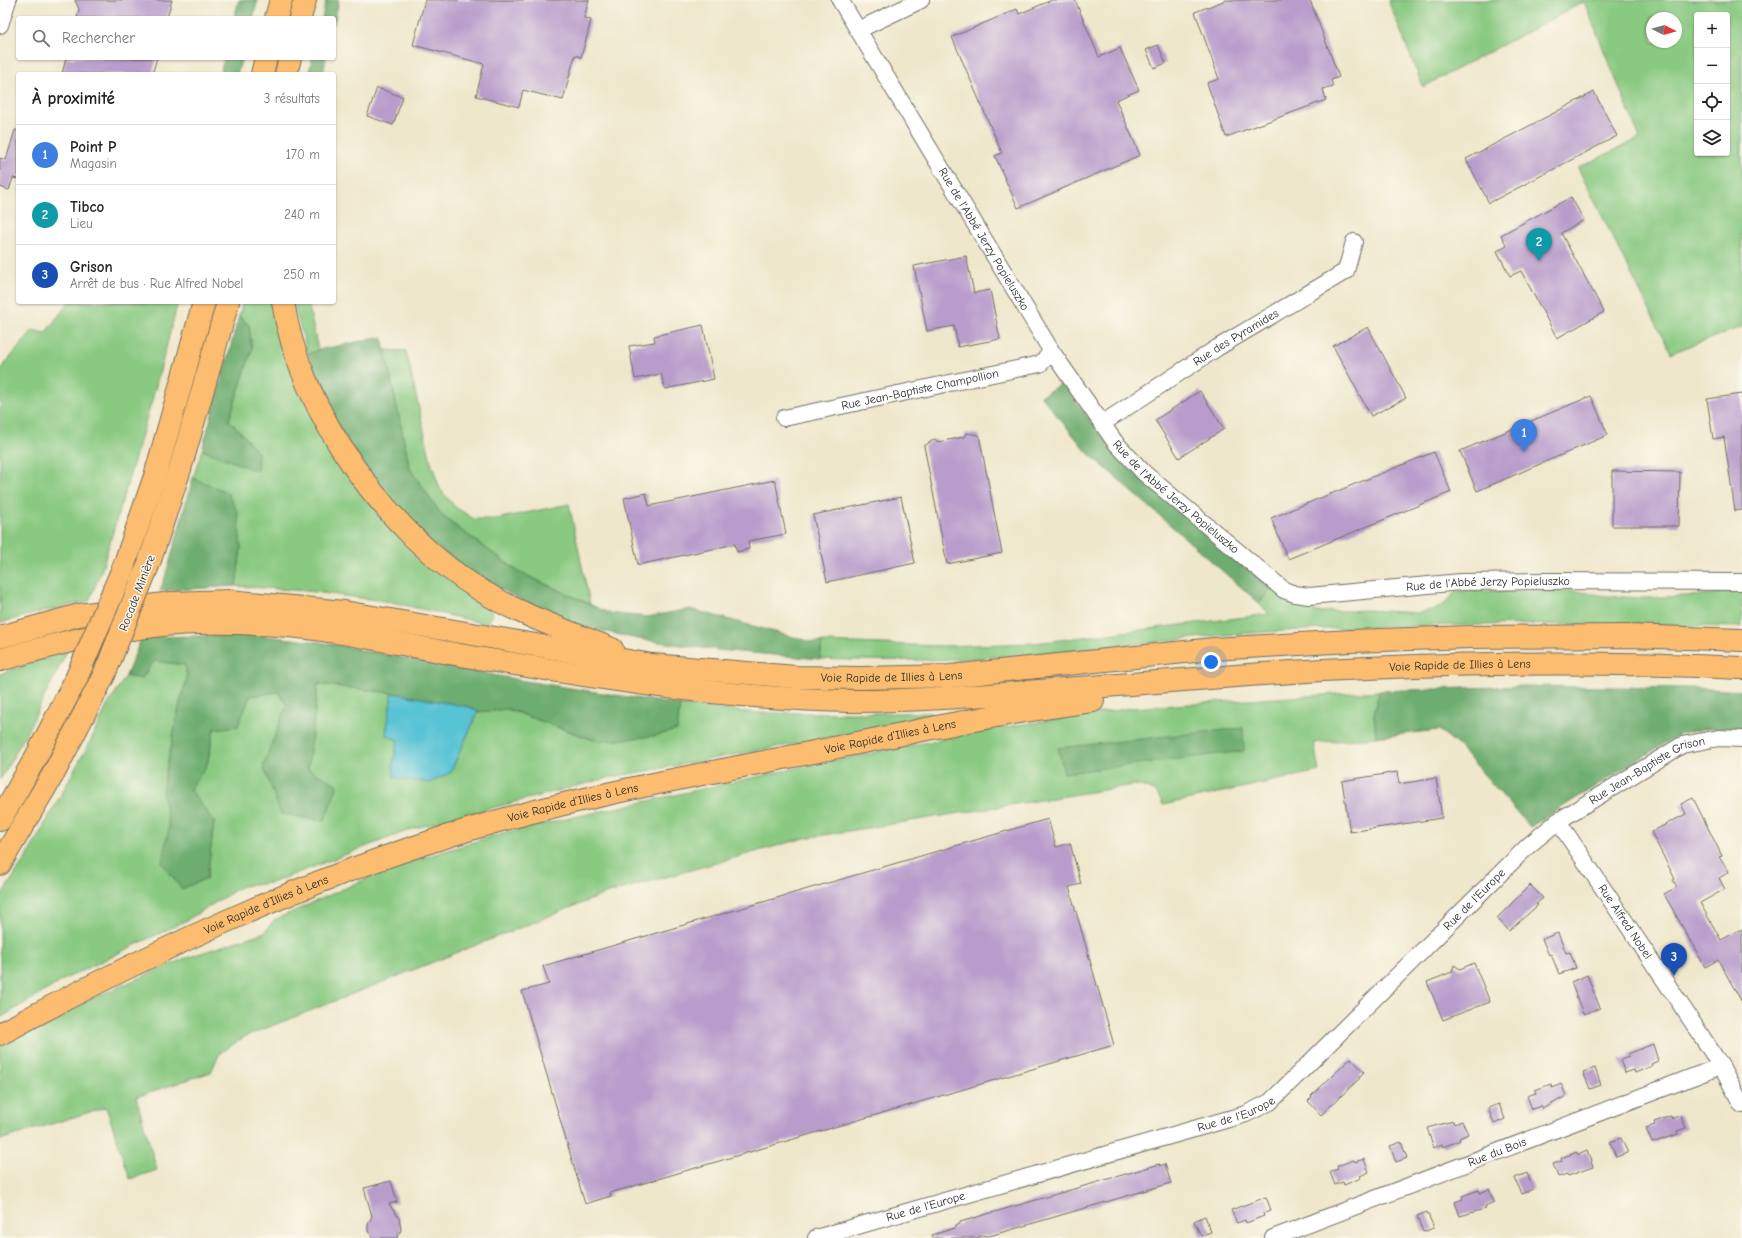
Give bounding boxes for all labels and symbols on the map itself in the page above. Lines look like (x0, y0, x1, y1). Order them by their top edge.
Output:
north arrow (1646, 12, 1682, 48)
street label: Rue de l'Abbé Jerzy Popieluszko (936, 165, 1032, 313)
pin: 2 (1526, 228, 1552, 261)
street label: Rue des Pyramides (1190, 306, 1281, 369)
street label: Rue Jean-Baptiste Champollion (840, 366, 1000, 413)
pin: 1 (1511, 419, 1537, 452)
street label: Rue de l'Abbé Jerzy Popieluszko (1110, 437, 1242, 556)
street label: Rocade Minière (116, 553, 158, 633)
street label: Rue de l'Abbé Jerzy Popieluszko (1405, 574, 1570, 594)
your location (1201, 652, 1221, 672)
street label: Voie Rapide de Illies à Lens (1389, 657, 1531, 674)
street label: Voie Rapide de Illies à Lens (821, 668, 963, 685)
street label: Voie Rapide d’Illies à Lens (823, 717, 957, 757)
street label: Rue Jean-Baptiste Grison (1587, 734, 1706, 807)
street label: Voie Rapide d’Illies à Lens (506, 780, 639, 825)
street label: Rue de l'Europe (1440, 866, 1508, 933)
street label: Voie Rapide d’Illies à Lens (202, 872, 330, 937)
street label: Rue Alfred Nobel (1595, 882, 1655, 961)
pin: 3 (1661, 943, 1687, 976)
street label: Rue de l'Europe (1196, 1094, 1278, 1135)
street label: Rue du Bois (1466, 1134, 1528, 1170)
street label: Rue de l'Europe (884, 1188, 967, 1224)

